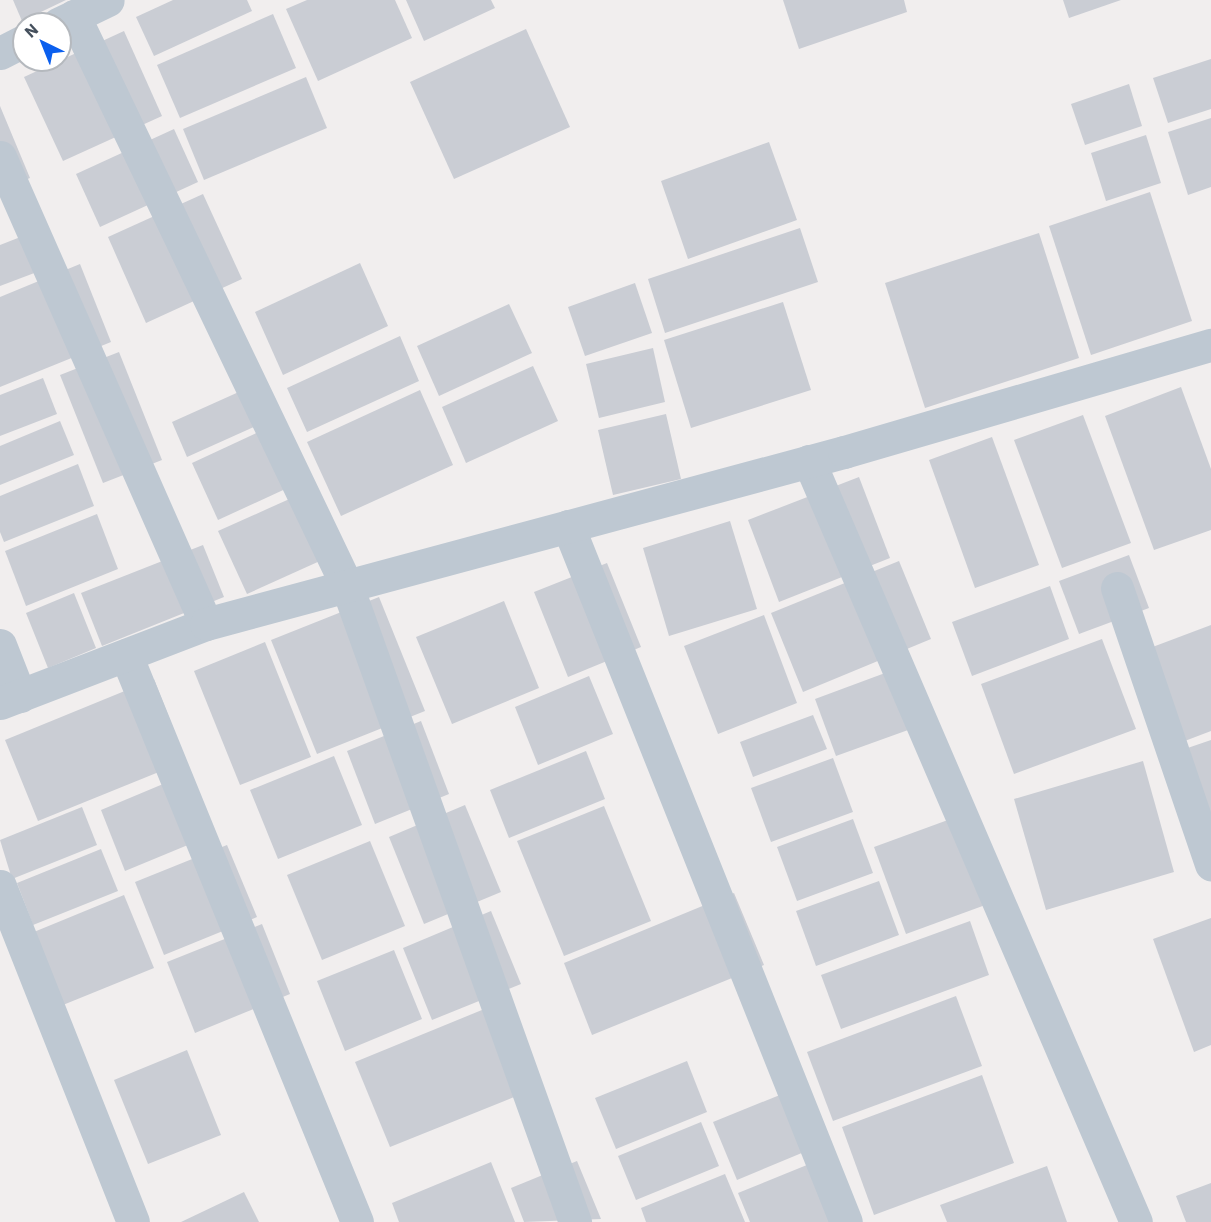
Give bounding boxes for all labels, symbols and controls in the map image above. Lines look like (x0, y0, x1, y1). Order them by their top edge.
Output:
north arrow (12, 12, 72, 72)
text: N (20, 19, 42, 42)

